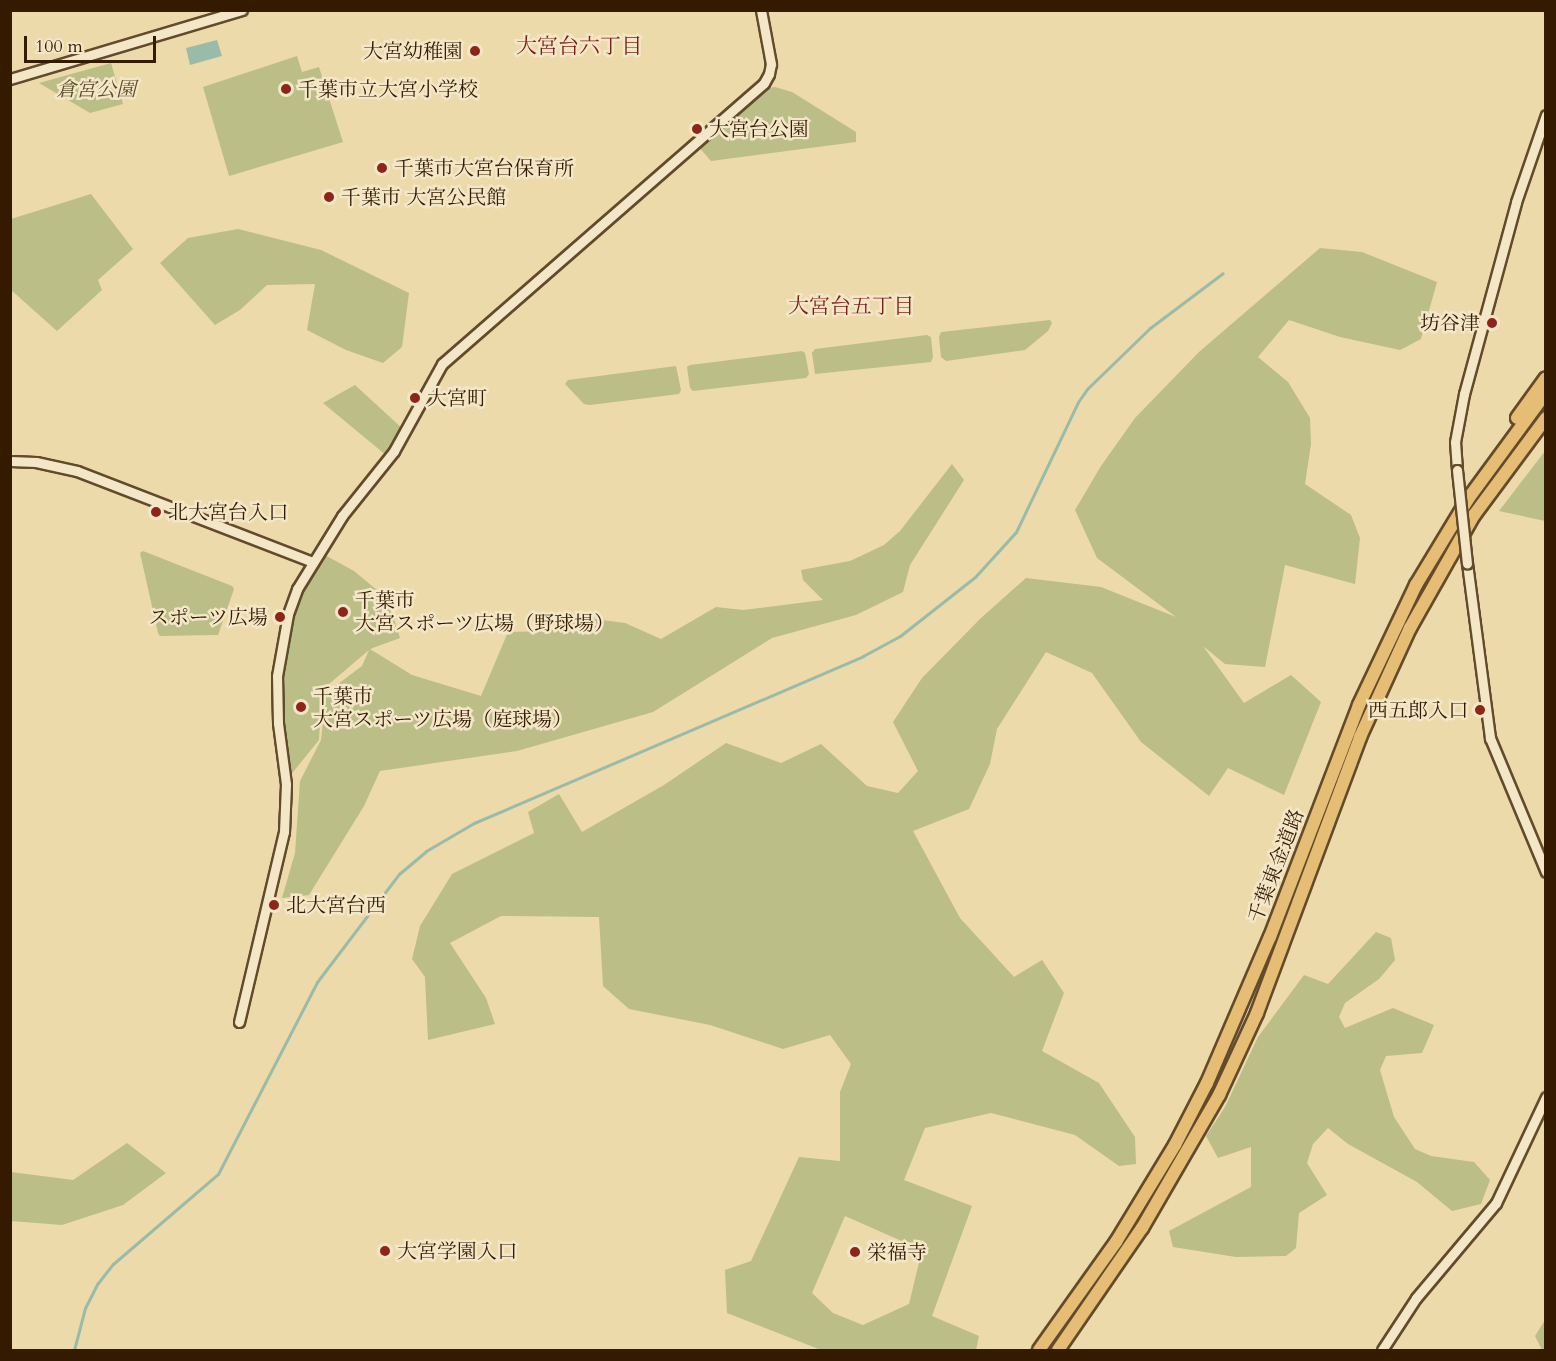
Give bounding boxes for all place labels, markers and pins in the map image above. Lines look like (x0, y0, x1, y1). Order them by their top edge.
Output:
place label: 大宮幼稚園 (363, 39, 463, 63)
marker: 大宮幼稚園 (468, 44, 482, 58)
place label: 千葉市立大宮小学校 (298, 77, 478, 101)
marker: 千葉市立大宮小学校 (279, 82, 293, 96)
place label: 大宮台公園 (709, 117, 809, 141)
marker: 大宮台公園 (690, 122, 704, 136)
place label: 千葉市大宮台保育所 (394, 156, 574, 180)
marker: 千葉市大宮台保育所 (375, 161, 389, 175)
place label: 千葉市 大宮公民館 (341, 185, 506, 209)
marker: 千葉市 大宮公民館 (322, 190, 336, 204)
place label: 坊谷津 (1420, 311, 1480, 335)
marker: 坊谷津 (1485, 316, 1499, 330)
place label: 大宮町 (427, 386, 487, 410)
marker: 大宮町 (408, 391, 422, 405)
place label: 北大宮台入口 (168, 500, 288, 524)
marker: 北大宮台入口 (149, 505, 163, 519)
place label: 千葉市 大宮スポーツ広場（野球場） (355, 588, 615, 635)
place label: スポーツ広場 (148, 605, 268, 629)
marker: 千葉市 大宮スポーツ広場（野球場） (336, 605, 350, 619)
marker: スポーツ広場 (273, 610, 287, 624)
place label: 千葉市 大宮スポーツ広場（庭球場） (313, 684, 573, 731)
place label: 西五郎入口 (1368, 698, 1468, 722)
marker: 千葉市 大宮スポーツ広場（庭球場） (294, 700, 308, 714)
marker: 西五郎入口 (1473, 703, 1487, 717)
place label: 北大宮台西 (286, 893, 386, 917)
marker: 北大宮台西 (267, 898, 281, 912)
place label: 大宮学園入口 (397, 1239, 517, 1263)
place label: 栄福寺 (867, 1240, 927, 1264)
marker: 大宮学園入口 (378, 1244, 392, 1258)
marker: 栄福寺 (848, 1245, 862, 1259)

